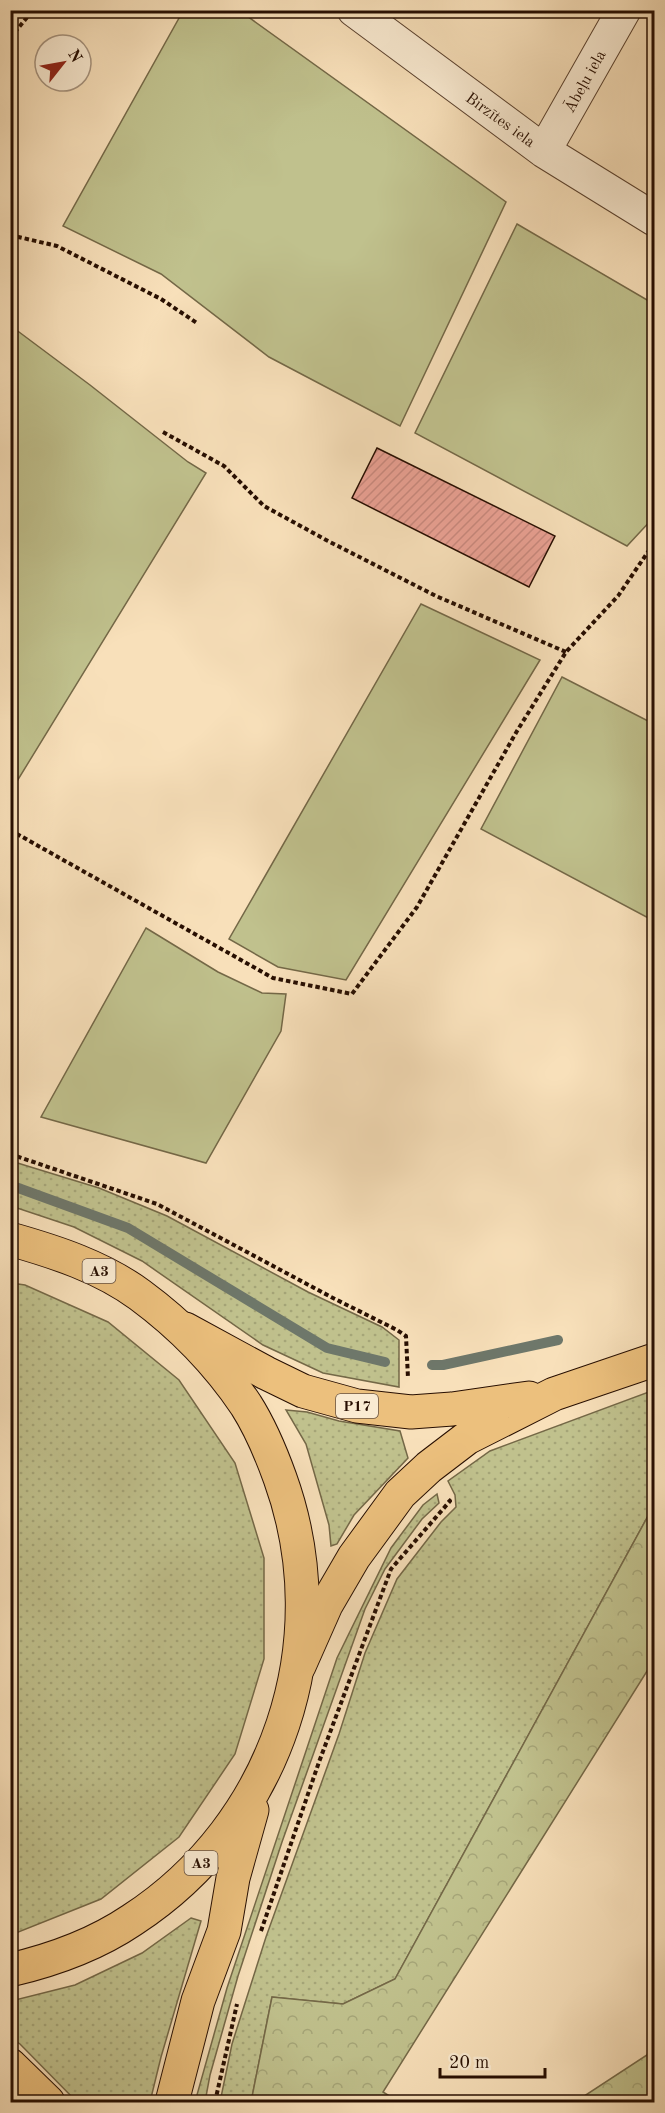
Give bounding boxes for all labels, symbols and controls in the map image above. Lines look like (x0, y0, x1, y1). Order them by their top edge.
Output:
north arrow (33, 33, 93, 93)
street label: Ābeļu iela (559, 46, 610, 117)
text: N (64, 47, 85, 66)
street label: Birzītes iela (462, 90, 538, 151)
road number: A3 (82, 1259, 116, 1283)
road number: P17 (336, 1394, 378, 1418)
road number: A3 (184, 1851, 218, 1875)
scale bar (440, 2041, 545, 2079)
text: 20 m (449, 2054, 489, 2072)

